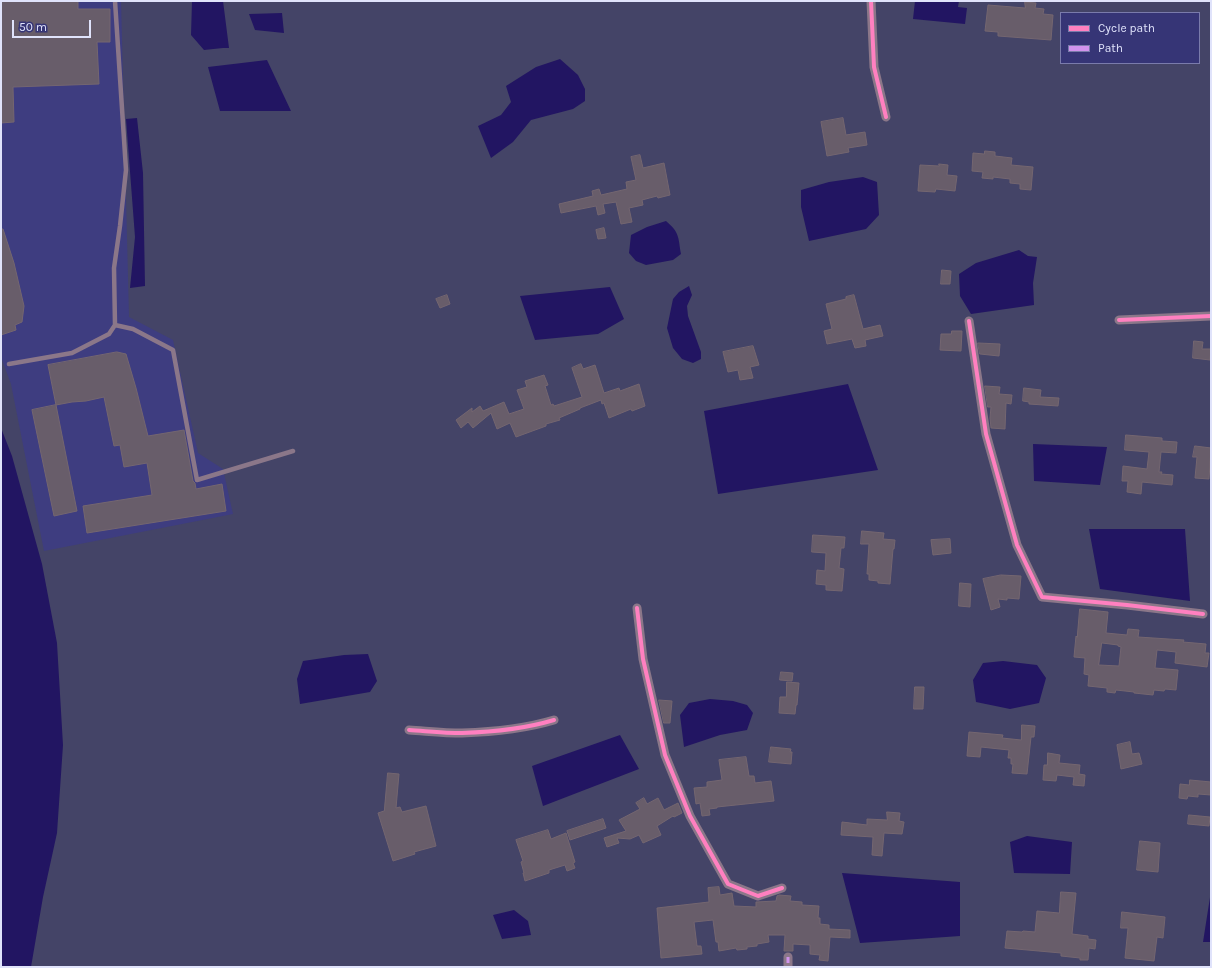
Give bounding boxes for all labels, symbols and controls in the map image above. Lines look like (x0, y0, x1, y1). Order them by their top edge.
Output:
scale bar (14, 12, 93, 38)
legend (1060, 12, 1200, 64)
text: 50 m (19, 20, 47, 34)
text: Cycle path (1098, 21, 1155, 35)
text: Path (1098, 41, 1123, 55)

